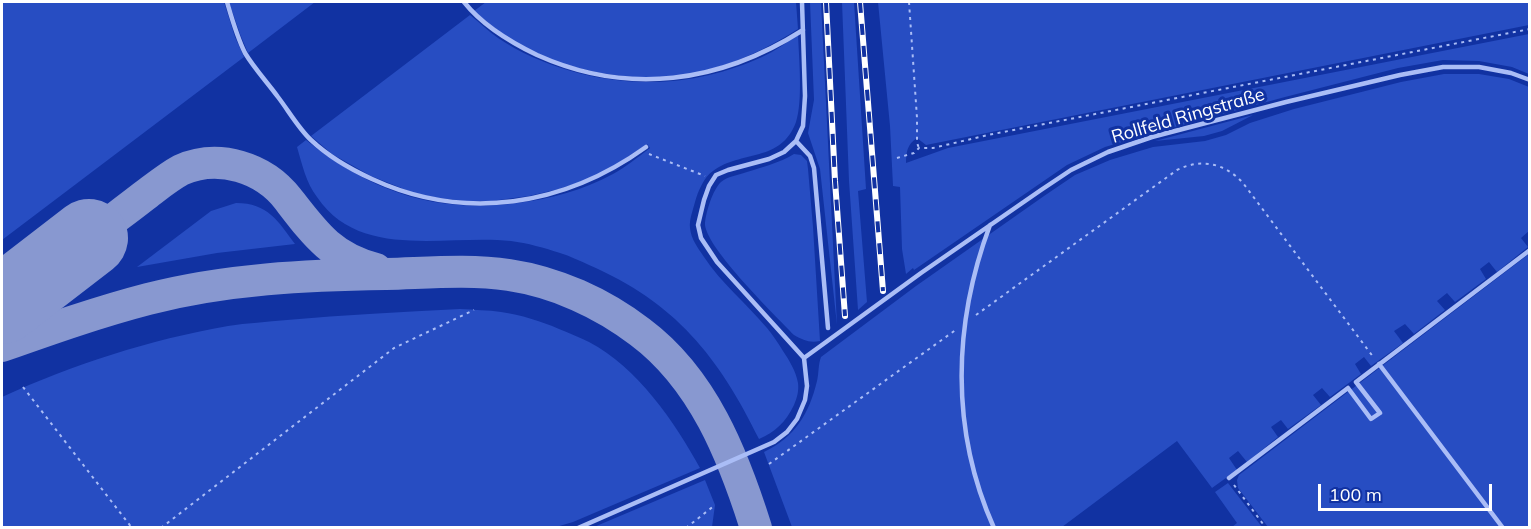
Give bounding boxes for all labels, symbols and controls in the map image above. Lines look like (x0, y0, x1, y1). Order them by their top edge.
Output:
street label: Rollfeld Ringstraße (1109, 84, 1267, 148)
scale bar (1321, 472, 1495, 510)
text: 100 m (1329, 483, 1382, 506)

